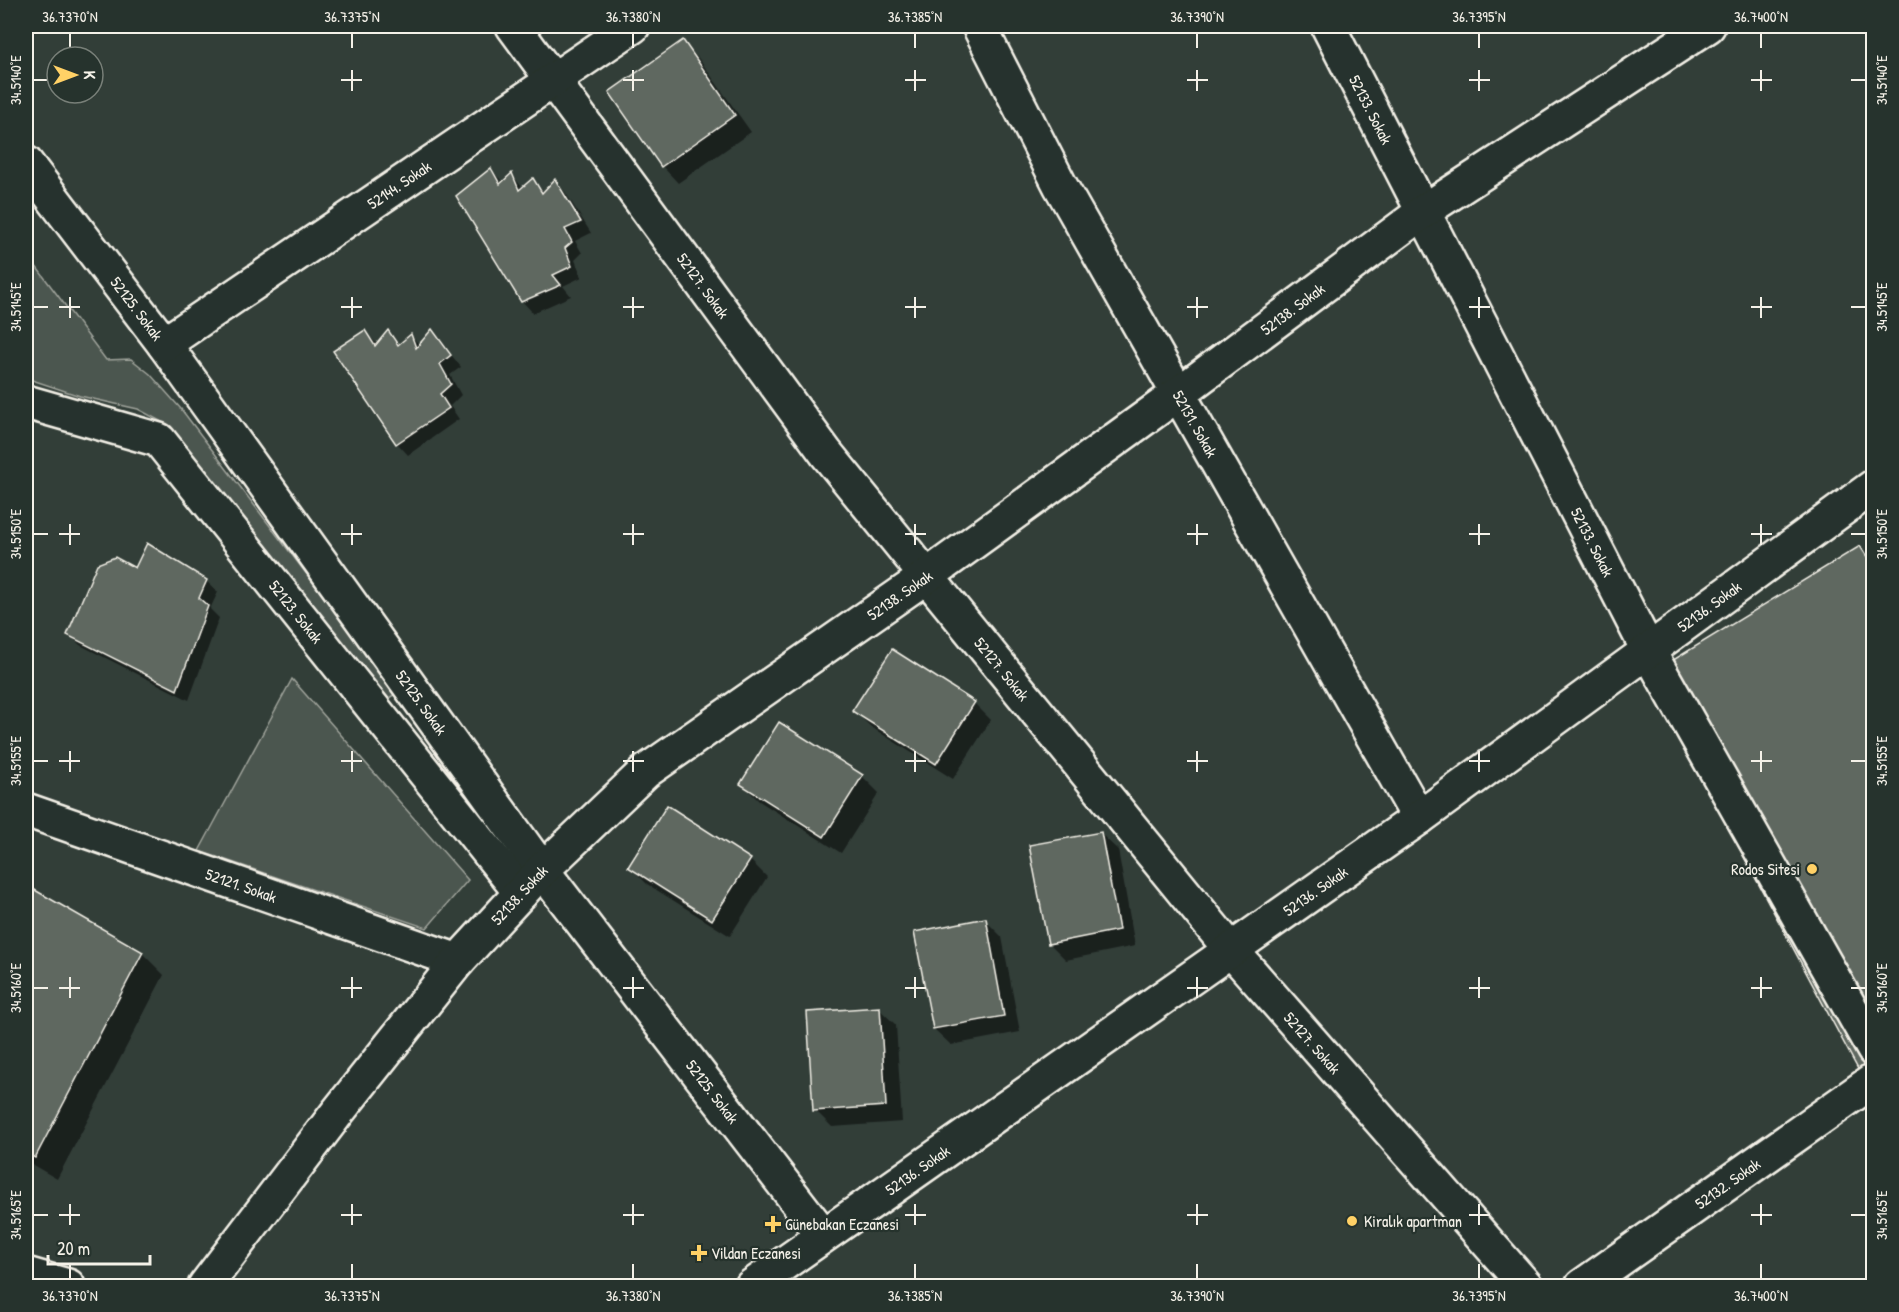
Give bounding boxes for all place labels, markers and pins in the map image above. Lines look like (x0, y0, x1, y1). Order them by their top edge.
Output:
place label: Rodos Sitesi (1731, 858, 1800, 880)
marker: Rodos Sitesi (1805, 862, 1819, 876)
place label: Kiralık apartman (1364, 1210, 1462, 1232)
place label: Günebakan Eczanesi (785, 1213, 899, 1235)
marker: Kiralık apartman (1345, 1214, 1359, 1228)
marker: Günebakan Eczanesi (766, 1217, 780, 1231)
place label: Vildan Eczanesi (711, 1242, 801, 1264)
marker: Vildan Eczanesi (692, 1246, 706, 1260)

